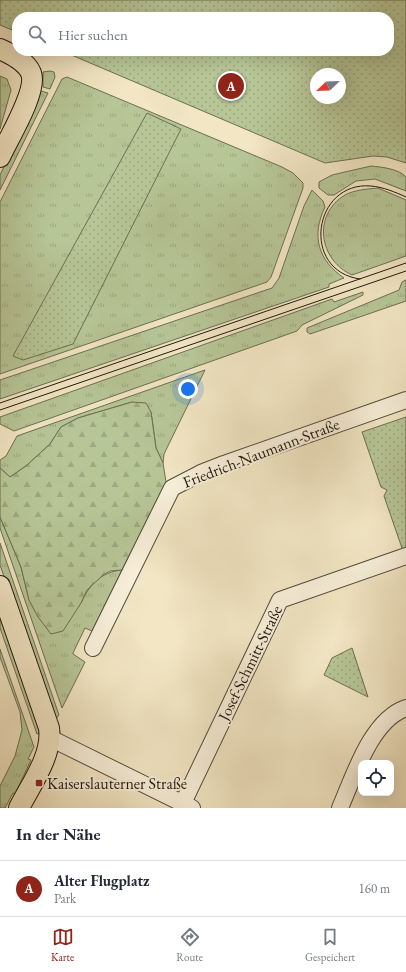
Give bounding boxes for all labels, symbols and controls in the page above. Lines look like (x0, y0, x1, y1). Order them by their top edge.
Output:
search box (12, 12, 394, 56)
icon: search (26, 23, 48, 45)
text: Hier suchen (58, 25, 128, 44)
north arrow (310, 68, 346, 104)
pin: A (218, 71, 244, 101)
your location (178, 379, 198, 399)
street label: Friedrich-Naumann-Straße (180, 413, 342, 493)
street label: Josef-Schmitt-Straße (212, 602, 287, 726)
map controls (358, 760, 394, 796)
button: locate (358, 760, 394, 796)
place label: Kaiserslauterner Straße (47, 773, 187, 794)
marker: Kaiserslauterner Straße (34, 778, 44, 788)
text: In der Nähe (16, 823, 101, 845)
text: Alter Flugplatz (54, 871, 150, 890)
text: A (24, 880, 34, 897)
text: 160 m (359, 880, 390, 897)
text: Park (54, 890, 76, 907)
tab: Karte (51, 926, 74, 964)
tab: Route (176, 926, 203, 964)
tab: Gespeichert (305, 926, 355, 964)

